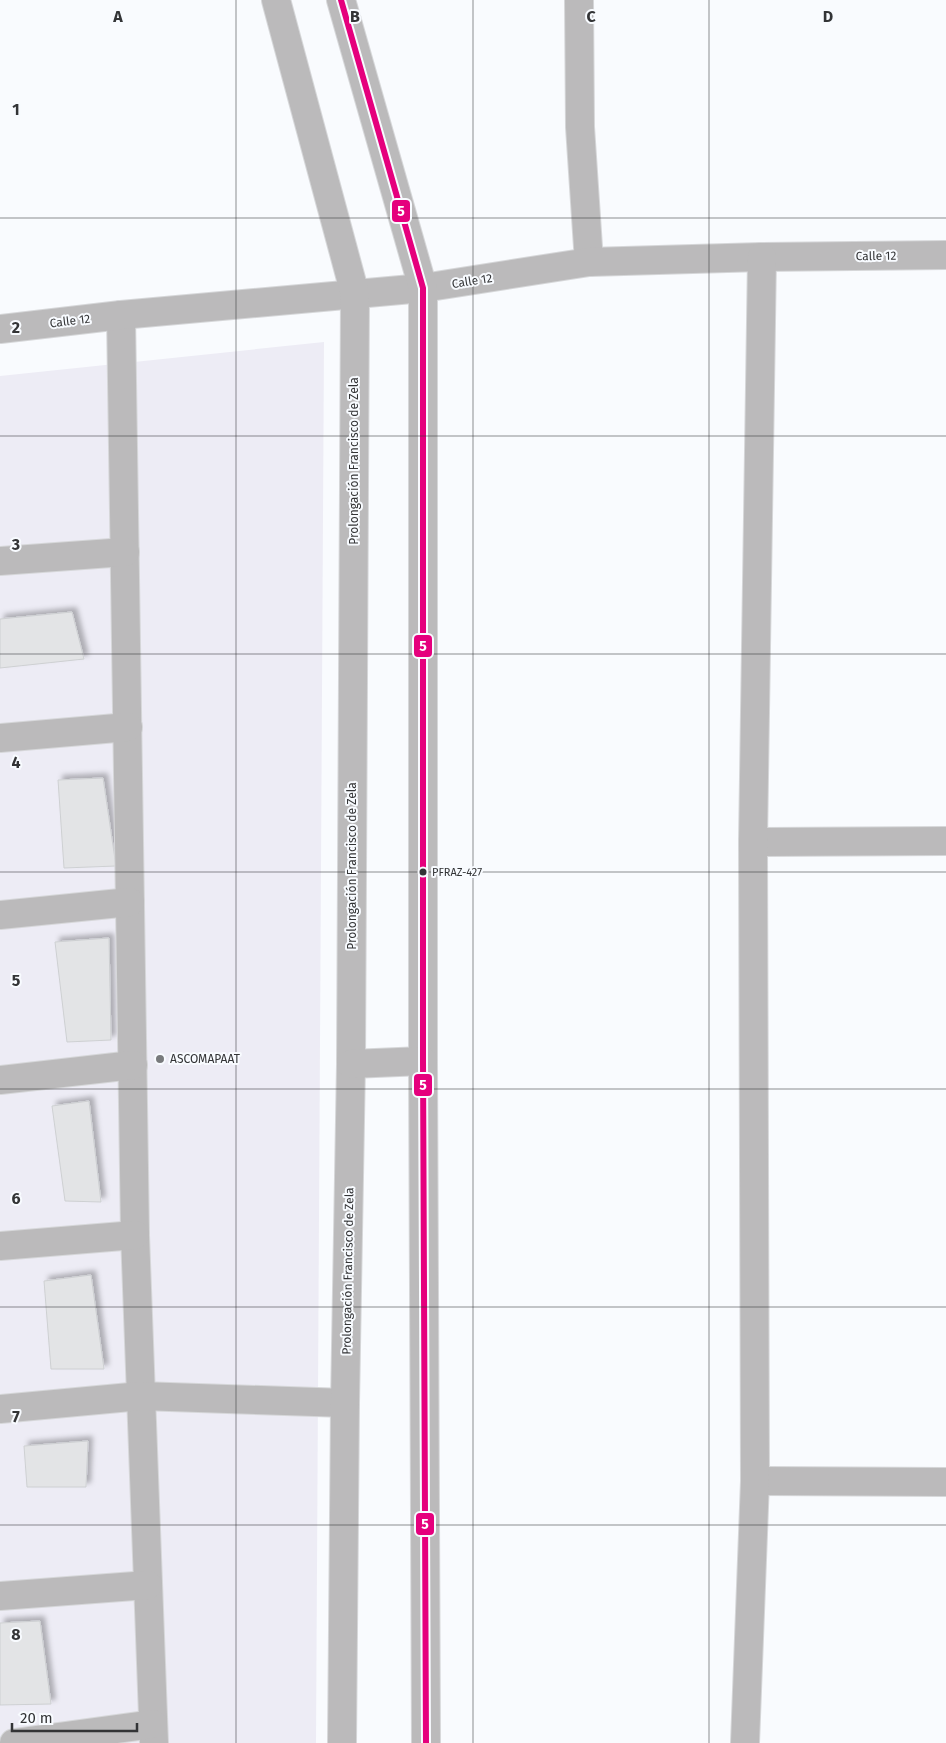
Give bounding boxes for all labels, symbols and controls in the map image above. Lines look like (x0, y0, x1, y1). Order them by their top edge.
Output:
text: A (112, 7, 123, 26)
text: B (350, 7, 360, 26)
text: C (586, 7, 596, 26)
text: D (823, 7, 833, 26)
text: 1 (12, 100, 20, 119)
line badge: 5 (391, 199, 411, 223)
text: 5 (397, 203, 405, 220)
street label: Calle 12 (855, 249, 897, 263)
street label: Calle 12 (451, 271, 493, 291)
street label: Calle 12 (49, 312, 91, 330)
text: 2 (12, 318, 20, 337)
street label: Prolongación Francisco de Zela (347, 377, 361, 545)
text: 3 (11, 535, 20, 554)
line badge: 5 (413, 634, 433, 658)
text: 5 (419, 638, 427, 655)
text: 4 (11, 753, 21, 772)
street label: Prolongación Francisco de Zela (345, 782, 359, 950)
place label: PFRAZ-427 (432, 866, 482, 879)
marker: PFRAZ-427 (418, 867, 428, 877)
text: 5 (12, 971, 21, 990)
place label: ASCOMAPAAT (170, 1052, 241, 1066)
marker: ASCOMAPAAT (154, 1053, 166, 1065)
line badge: 5 (413, 1073, 433, 1097)
text: 5 (419, 1077, 427, 1094)
street label: Prolongación Francisco de Zela (340, 1187, 356, 1355)
text: 6 (11, 1189, 21, 1208)
text: 7 (12, 1407, 20, 1426)
line badge: 5 (415, 1512, 435, 1536)
text: 5 (421, 1516, 429, 1533)
text: 8 (11, 1625, 21, 1644)
scale bar (12, 1700, 138, 1732)
text: 20 m (20, 1709, 53, 1727)

